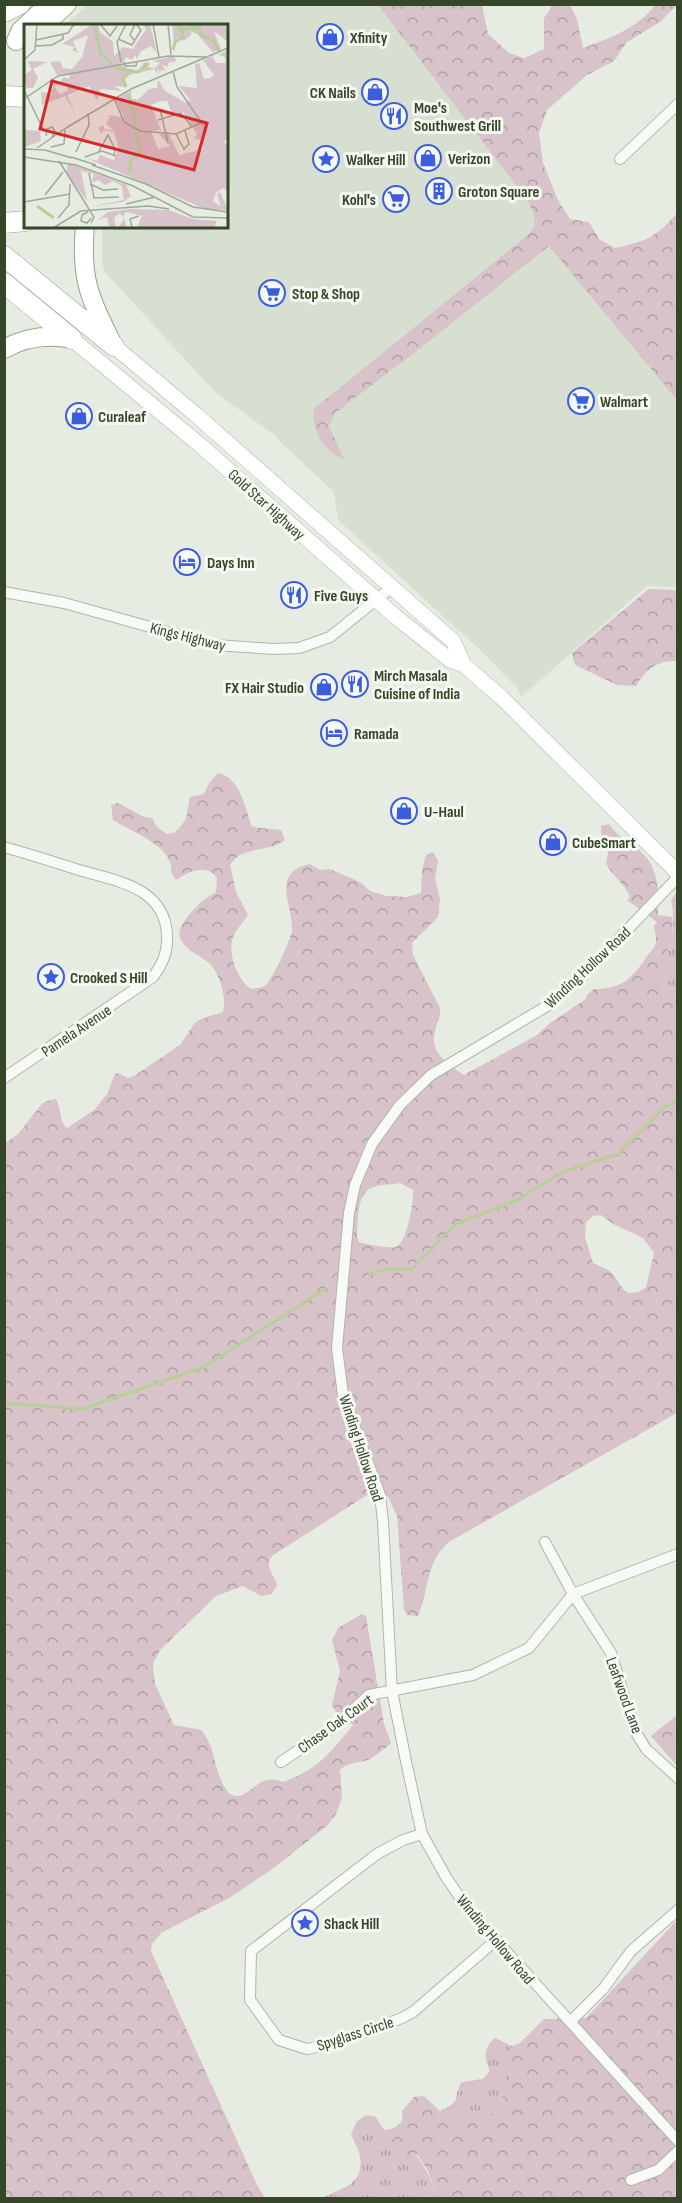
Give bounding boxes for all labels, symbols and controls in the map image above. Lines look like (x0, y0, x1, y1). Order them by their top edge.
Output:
shop icon: Xfinity (315, 22, 345, 52)
inset map (24, 24, 228, 228)
place label: Xfinity (349, 29, 388, 48)
shop icon: CK Nails (360, 77, 390, 107)
place label: CK Nails (310, 84, 356, 103)
place label: Moe's Southwest Grill (414, 99, 501, 136)
restaurant icon: Moe's Southwest Grill (379, 101, 409, 131)
shop icon: Verizon (413, 143, 443, 173)
place icon: Walker Hill (311, 144, 341, 174)
place label: Verizon (448, 150, 490, 169)
place label: Walker Hill (346, 151, 406, 170)
building icon: Groton Square (424, 176, 454, 206)
place label: Groton Square (458, 183, 539, 202)
supermarket icon: Kohl's (381, 184, 411, 214)
place label: Kohl's (342, 191, 376, 210)
supermarket icon: Stop & Shop (257, 278, 287, 308)
place label: Stop & Shop (292, 285, 360, 304)
supermarket icon: Walmart (566, 386, 596, 416)
place label: Walmart (600, 393, 648, 412)
shop icon: Curaleaf (64, 401, 94, 431)
place label: Curaleaf (98, 408, 147, 427)
street label: Gold Star Highway (224, 466, 308, 545)
hotel icon: Days Inn (172, 547, 202, 577)
place label: Days Inn (207, 554, 255, 573)
restaurant icon: Five Guys (279, 580, 309, 610)
place label: Five Guys (314, 587, 368, 606)
street label: Kings Highway (148, 619, 227, 656)
place label: Mirch Masala Cuisine of India (374, 667, 460, 704)
restaurant icon: Mirch Masala Cuisine of India (340, 669, 370, 699)
shop icon: FX Hair Studio (309, 672, 339, 702)
place label: FX Hair Studio (225, 679, 304, 698)
hotel icon: Ramada (319, 718, 349, 748)
place label: Ramada (354, 725, 399, 744)
shop icon: U-Haul (389, 796, 419, 826)
place label: U-Haul (424, 803, 464, 822)
shop icon: CubeSmart (538, 827, 568, 857)
place label: CubeSmart (572, 834, 636, 853)
street label: Winding Hollow Road (541, 923, 635, 1013)
place icon: Crooked S Hill (36, 962, 66, 992)
place label: Crooked S Hill (70, 969, 148, 988)
street label: Pamela Avenue (38, 1001, 115, 1062)
street label: Winding Hollow Road (334, 1393, 387, 1504)
street label: Leafwood Lane (601, 1655, 646, 1736)
street label: Chase Oak Court (294, 1690, 377, 1758)
street label: Winding Hollow Road (452, 1891, 538, 1989)
place icon: Shack Hill (290, 1908, 320, 1938)
place label: Shack Hill (324, 1915, 379, 1934)
street label: Spyglass Circle (315, 2013, 396, 2056)

